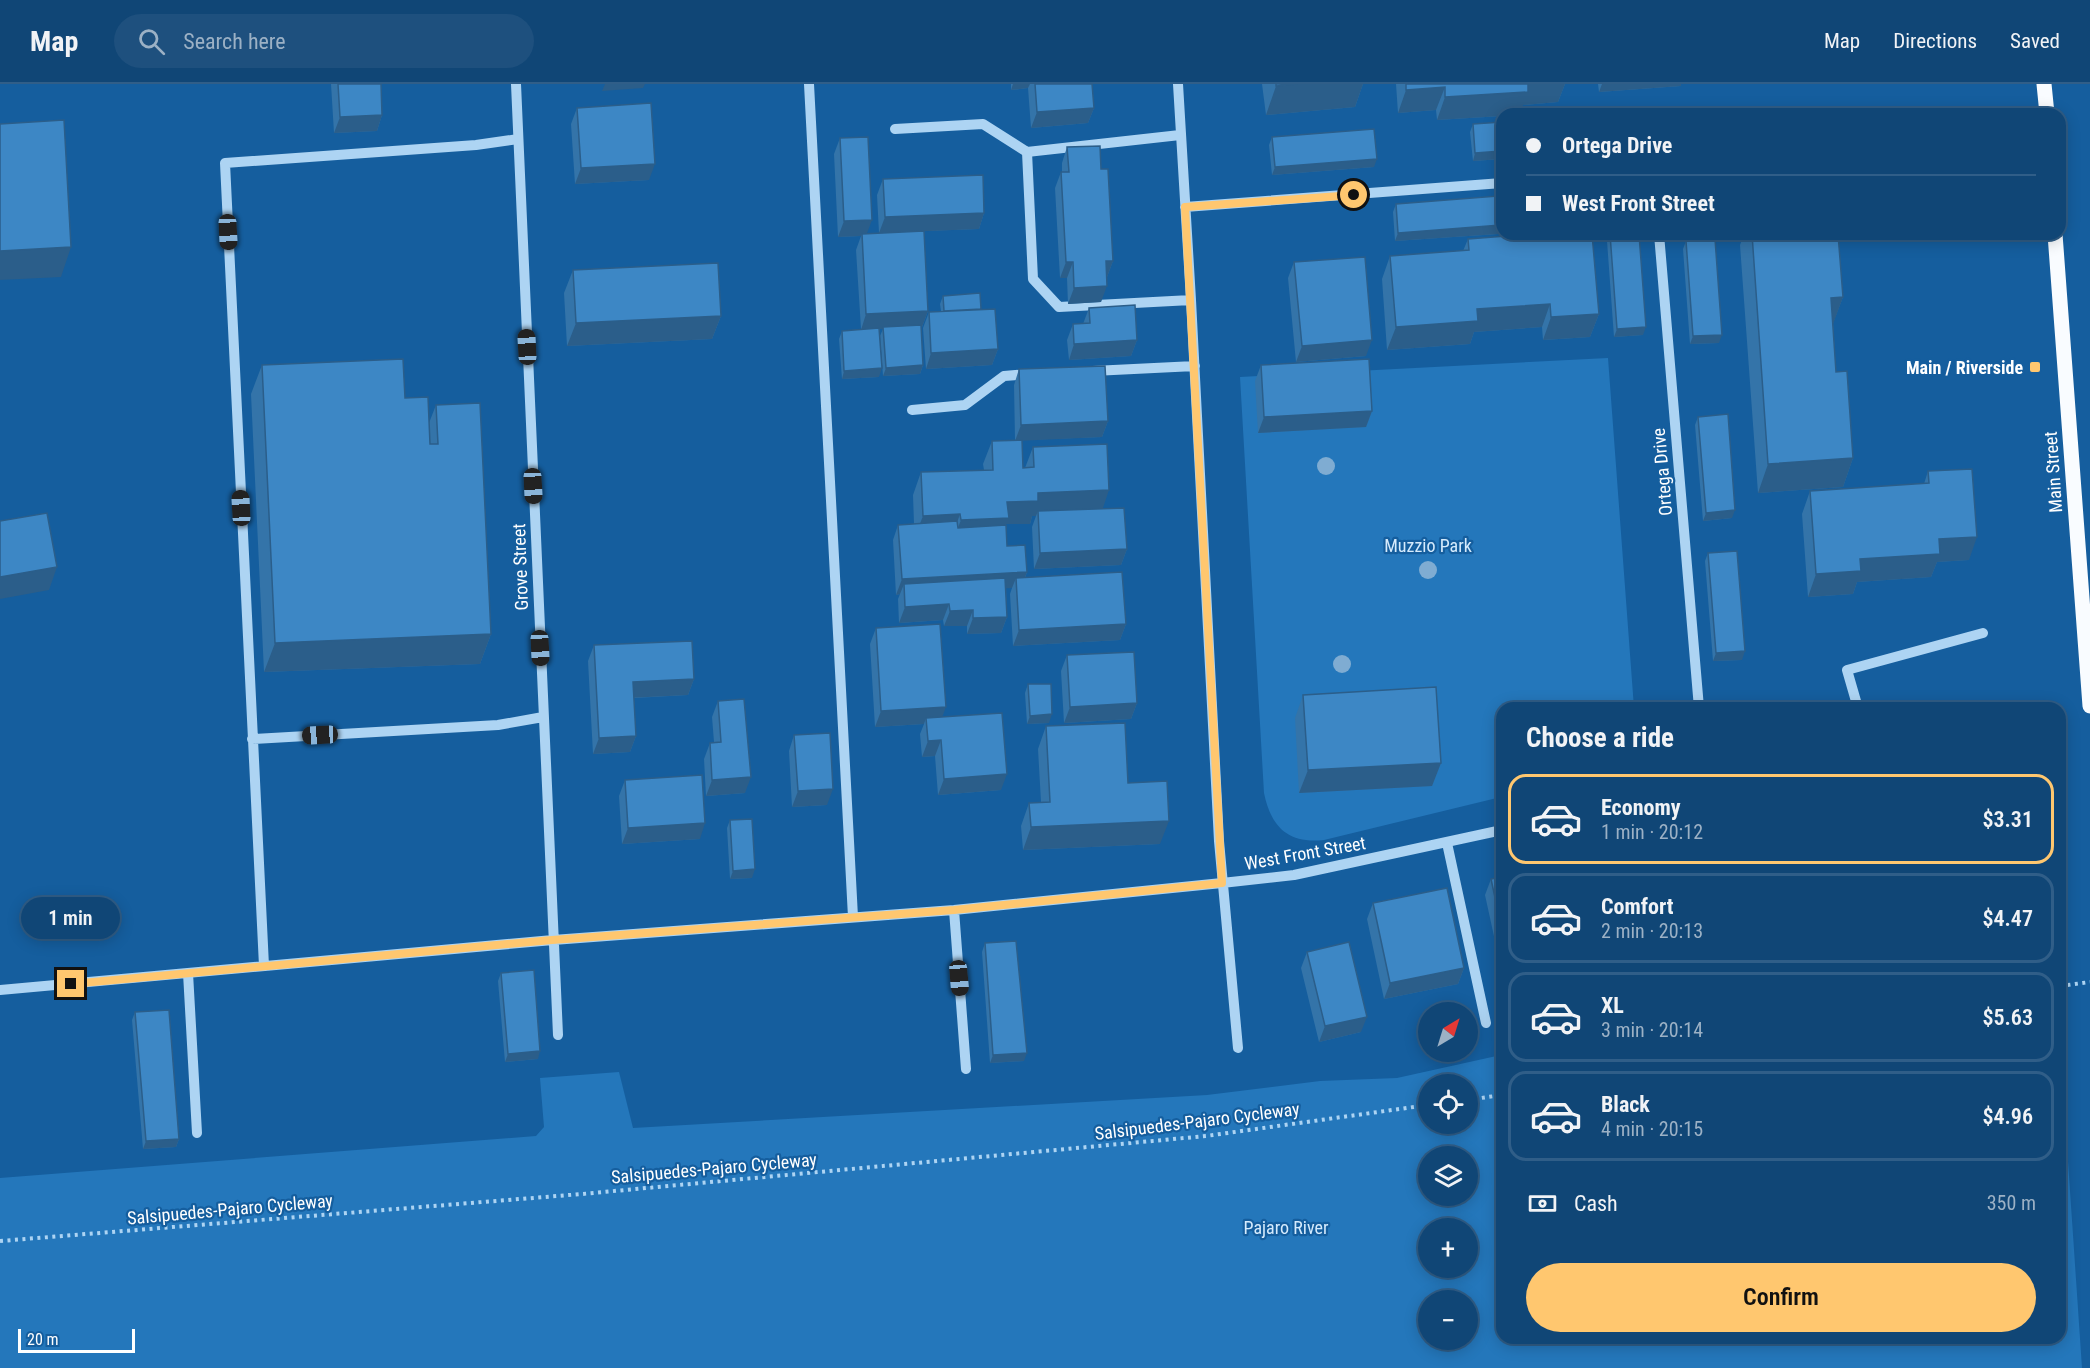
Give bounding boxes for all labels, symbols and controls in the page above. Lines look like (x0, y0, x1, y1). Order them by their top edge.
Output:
search box (114, 14, 534, 68)
text: Map (30, 25, 78, 58)
icon: search (135, 25, 168, 58)
text: Search here (183, 29, 286, 54)
text: Map (1824, 29, 1860, 53)
text: Directions (1893, 29, 1977, 53)
text: Saved (2010, 29, 2060, 53)
text: Ortega Drive (1562, 133, 1672, 158)
route start (1340, 181, 1367, 208)
text: West Front Street (1562, 191, 1715, 216)
car (218, 214, 238, 250)
car (517, 329, 537, 365)
place label: Main / Riverside (1906, 357, 2023, 378)
marker: Main / Riverside (2028, 360, 2042, 374)
street label: Ortega Drive (1648, 427, 1676, 517)
street label: Main Street (2040, 431, 2066, 513)
car (523, 468, 543, 504)
car (231, 490, 251, 526)
street label: Grove Street (508, 523, 532, 611)
park label: Muzzio Park (1384, 535, 1472, 556)
car (530, 630, 550, 666)
text: Choose a ride (1526, 722, 1674, 754)
car (302, 725, 338, 745)
icon: car (1529, 792, 1583, 846)
text: Economy (1601, 795, 1681, 820)
text: $3.31 (1982, 807, 2033, 832)
text: 1 min · 20:12 (1601, 820, 1703, 844)
street label: West Front Street (1243, 832, 1367, 874)
icon: car (1529, 891, 1583, 945)
text: Comfort (1601, 894, 1674, 919)
callout: 1 min (22, 897, 121, 939)
text: 1 min (48, 906, 93, 930)
text: $4.47 (1982, 906, 2033, 931)
text: 2 min · 20:13 (1601, 919, 1703, 943)
car (948, 959, 970, 997)
route end (57, 970, 84, 997)
icon: car (1529, 990, 1583, 1044)
text: XL (1601, 993, 1624, 1018)
north arrow (1418, 1002, 1478, 1062)
map controls (1418, 1002, 1478, 1350)
text: $5.63 (1982, 1005, 2033, 1030)
text: 3 min · 20:14 (1601, 1018, 1703, 1042)
button: locate (1418, 1074, 1478, 1134)
icon: car (1529, 1089, 1583, 1143)
text: Black (1601, 1092, 1650, 1117)
street label: Salsipuedes-Pajaro Cycleway (1093, 1098, 1301, 1144)
text: $4.96 (1982, 1104, 2033, 1129)
text: 4 min · 20:15 (1601, 1117, 1703, 1141)
button: layers (1418, 1146, 1478, 1206)
street label: Salsipuedes-Pajaro Cycleway (610, 1149, 818, 1187)
icon: cash (1526, 1187, 1559, 1220)
street label: Salsipuedes-Pajaro Cycleway (126, 1190, 334, 1228)
text: Cash (1574, 1191, 1618, 1216)
text: 350 m (1987, 1191, 2036, 1215)
park label: Pajaro River (1244, 1217, 1329, 1238)
button: + (1418, 1218, 1478, 1278)
button: Confirm (1526, 1263, 2036, 1332)
button: − (1418, 1290, 1478, 1350)
scale bar (18, 1326, 135, 1354)
text: 20 m (27, 1330, 59, 1349)

